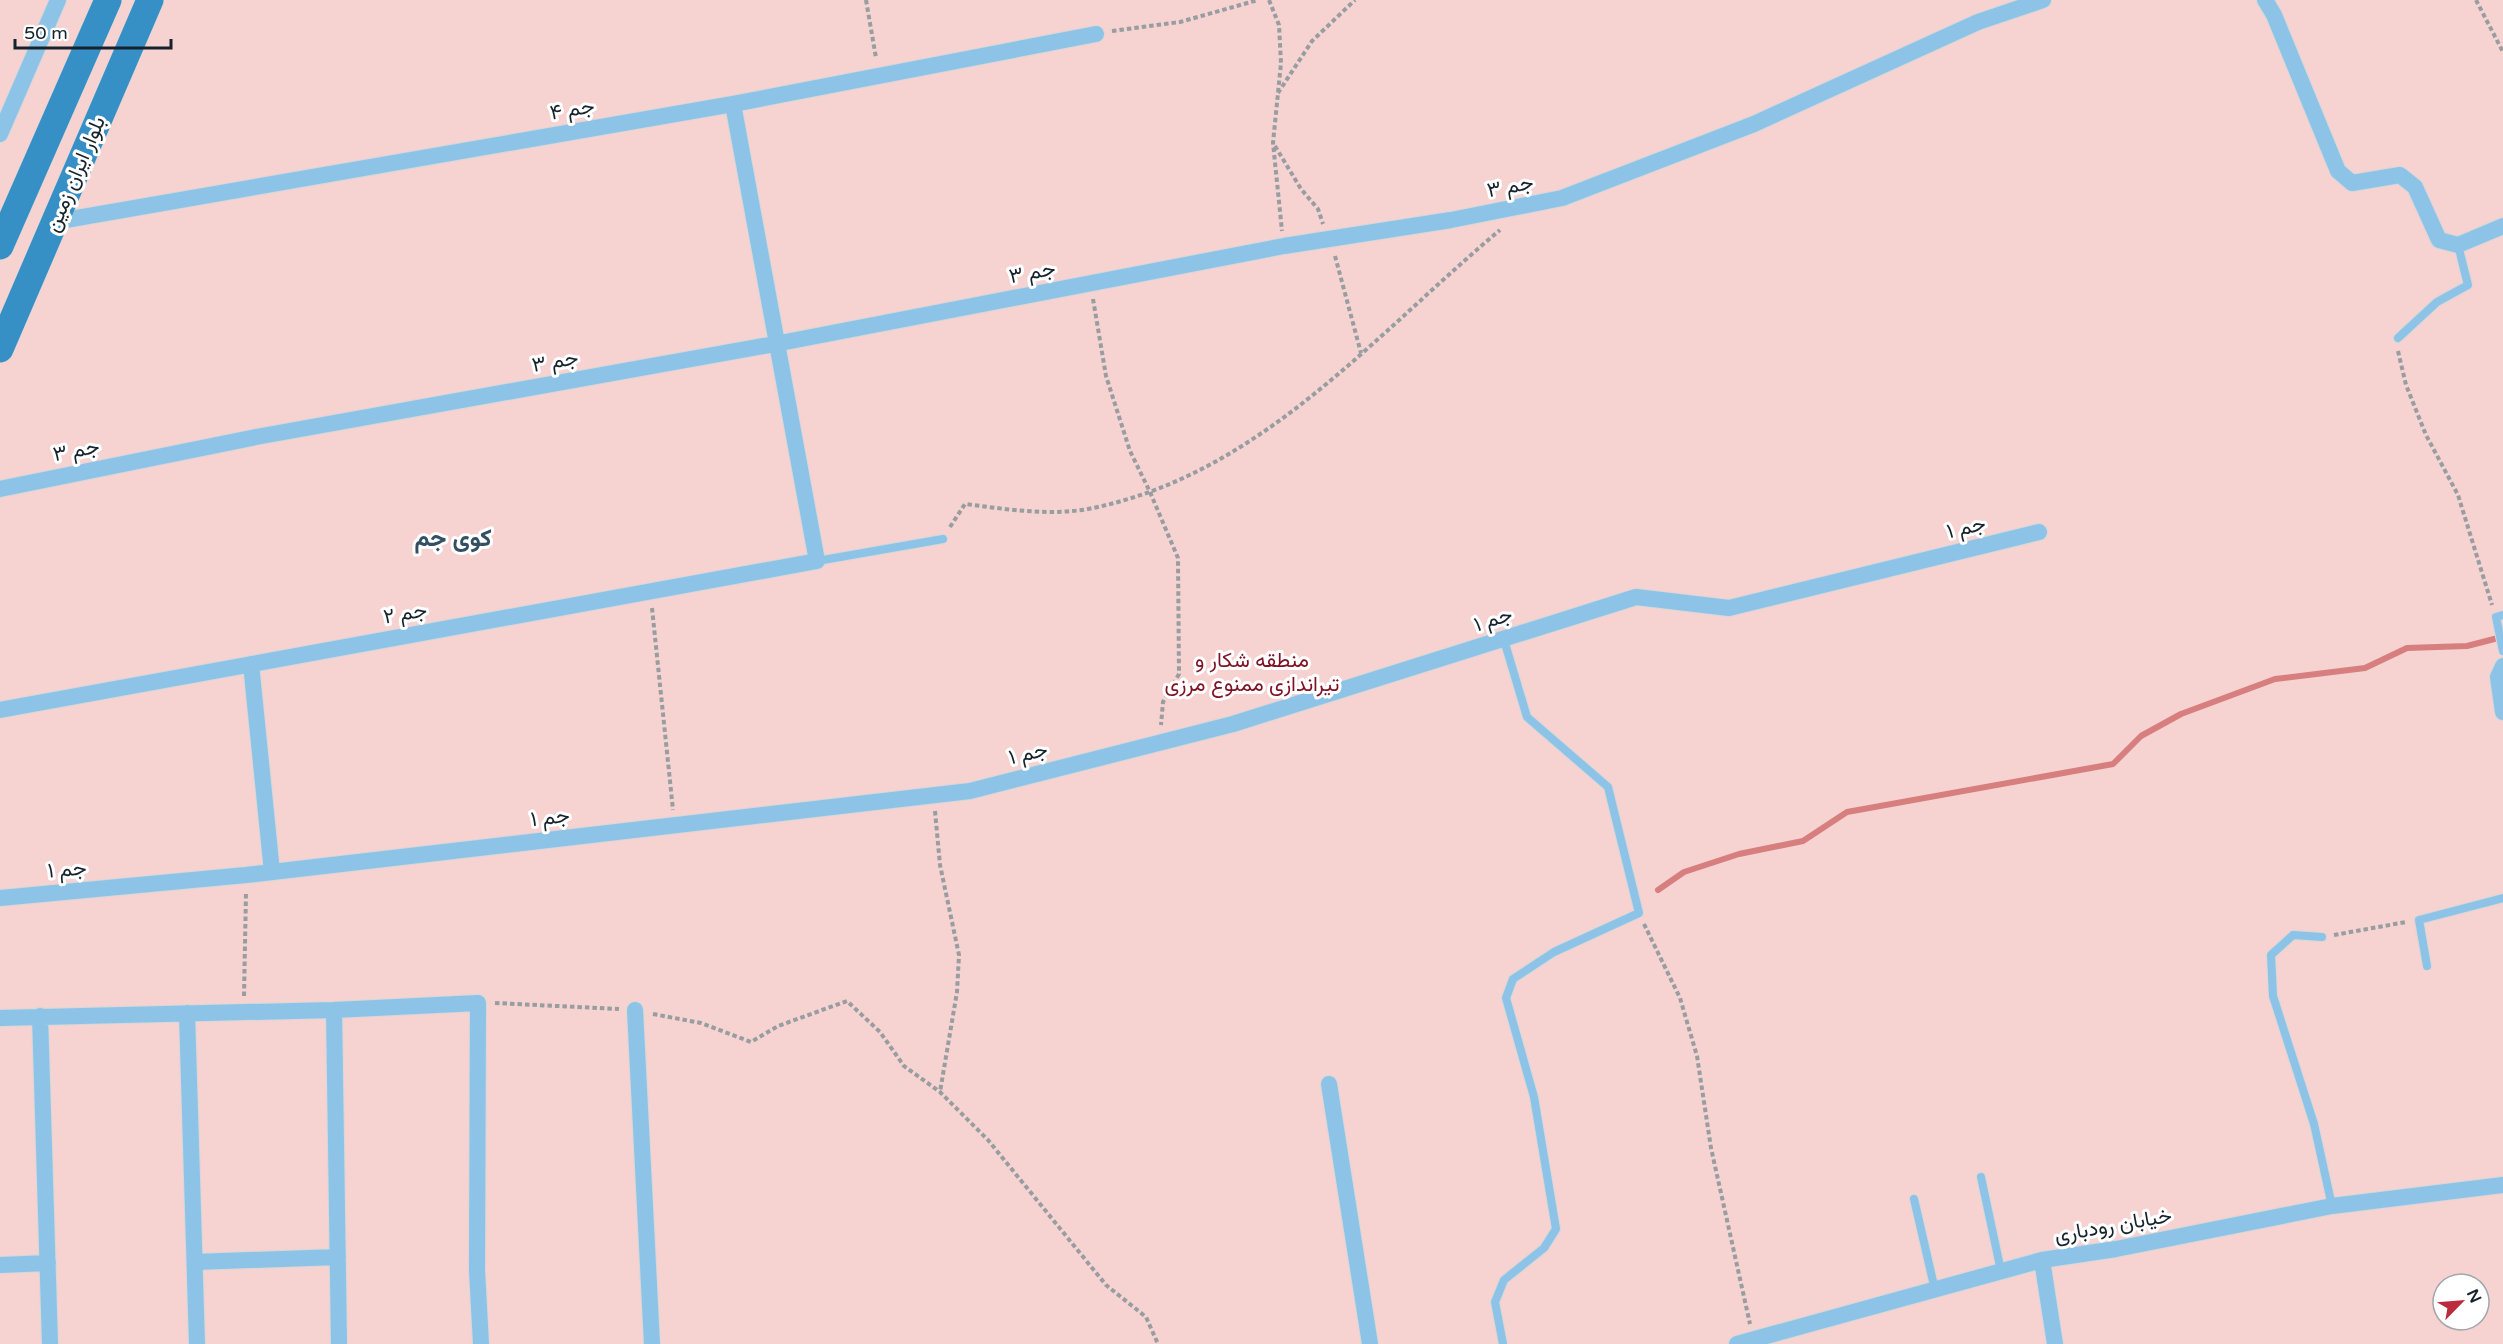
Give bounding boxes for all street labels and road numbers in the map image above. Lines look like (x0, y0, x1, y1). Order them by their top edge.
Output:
street label: جم ۴ (548, 93, 597, 127)
street label: بلوار ایران زمین (40, 113, 111, 236)
street label: جم ۳ (1485, 170, 1536, 204)
street label: جم ۳ (1007, 256, 1058, 290)
street label: جم ۳ (530, 345, 580, 379)
street label: جم ۳ (51, 434, 102, 468)
street label: جم ۱ (1944, 511, 1988, 545)
street label: جم ۲ (381, 597, 429, 631)
street label: جم ۱ (1471, 602, 1516, 638)
street label: جم ۱ (1006, 737, 1050, 771)
street label: جم ۱ (529, 803, 571, 833)
street label: جم ۱ (47, 855, 88, 885)
street label: خیابان رودباری (2053, 1203, 2174, 1248)

